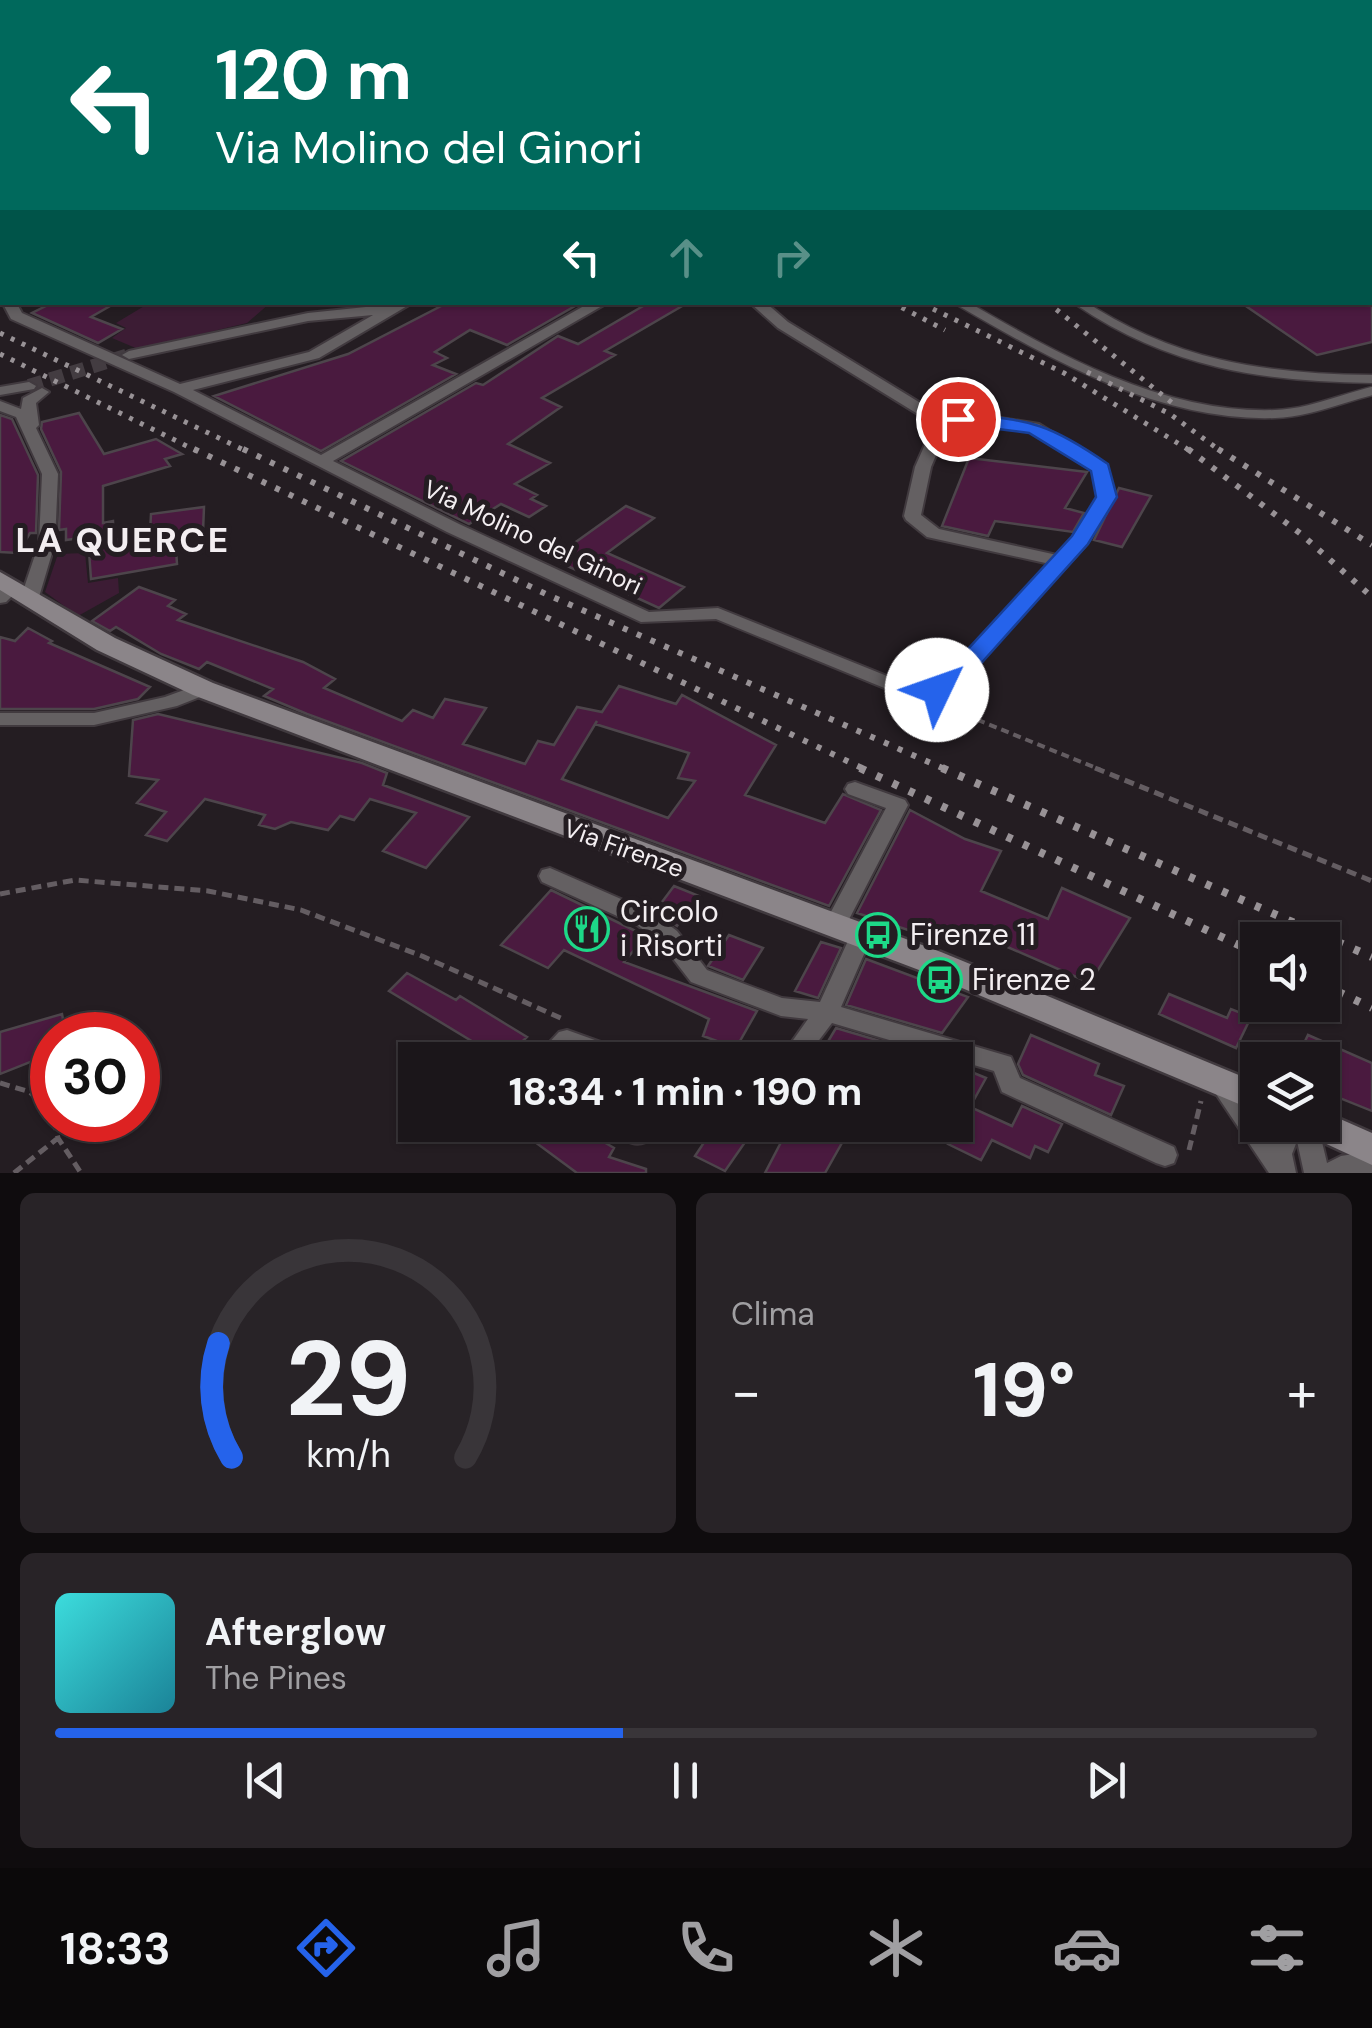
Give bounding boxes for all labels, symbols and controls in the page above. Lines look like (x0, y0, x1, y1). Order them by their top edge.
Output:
text: 120 m (215, 30, 412, 121)
icon: left (50, 40, 180, 170)
text: Via Molino del Ginori (215, 118, 643, 177)
icon: left (554, 230, 609, 285)
icon: ahead (659, 230, 714, 285)
icon: right (764, 230, 819, 285)
pin (916, 377, 1001, 462)
icon: arrive (931, 392, 986, 447)
street label: Via Molino del Ginori (418, 472, 647, 603)
district label: LA QUERCE (15, 517, 231, 563)
position arrow (885, 638, 989, 742)
street label: Via Firenze (559, 812, 688, 885)
place label: Circolo i Risorti (620, 892, 723, 965)
restaurant icon: Circolo i Risorti (564, 906, 610, 952)
bus stop icon: Firenze 11 (855, 912, 901, 958)
place label: Firenze 11 (910, 915, 1036, 954)
map controls (1240, 922, 1340, 1142)
button: sound (1240, 922, 1340, 1022)
bus stop icon: Firenze 2 (917, 957, 963, 1003)
place label: Firenze 2 (972, 960, 1096, 999)
speed limit sign: 30 (30, 1012, 160, 1142)
button: layers (1240, 1042, 1340, 1142)
text: 18:34 · 1 min · 190 m (509, 1067, 862, 1117)
text: Clima (731, 1293, 815, 1335)
text: 29 (285, 1312, 411, 1447)
text: 19° (973, 1342, 1075, 1439)
text: − (731, 1356, 761, 1428)
text: + (1287, 1356, 1317, 1428)
text: km/h (306, 1432, 390, 1478)
text: Afterglow (205, 1607, 386, 1657)
text: The Pines (205, 1657, 347, 1699)
icon: previous (238, 1753, 293, 1808)
icon: pause (658, 1753, 713, 1808)
icon: next (1079, 1753, 1134, 1808)
icon: directions (291, 1913, 361, 1983)
icon: music (481, 1913, 551, 1983)
icon: phone (671, 1913, 741, 1983)
icon: climate (861, 1913, 931, 1983)
icon: car (1052, 1913, 1122, 1983)
icon: filters (1242, 1913, 1312, 1983)
text: 18:33 (60, 1919, 171, 1978)

